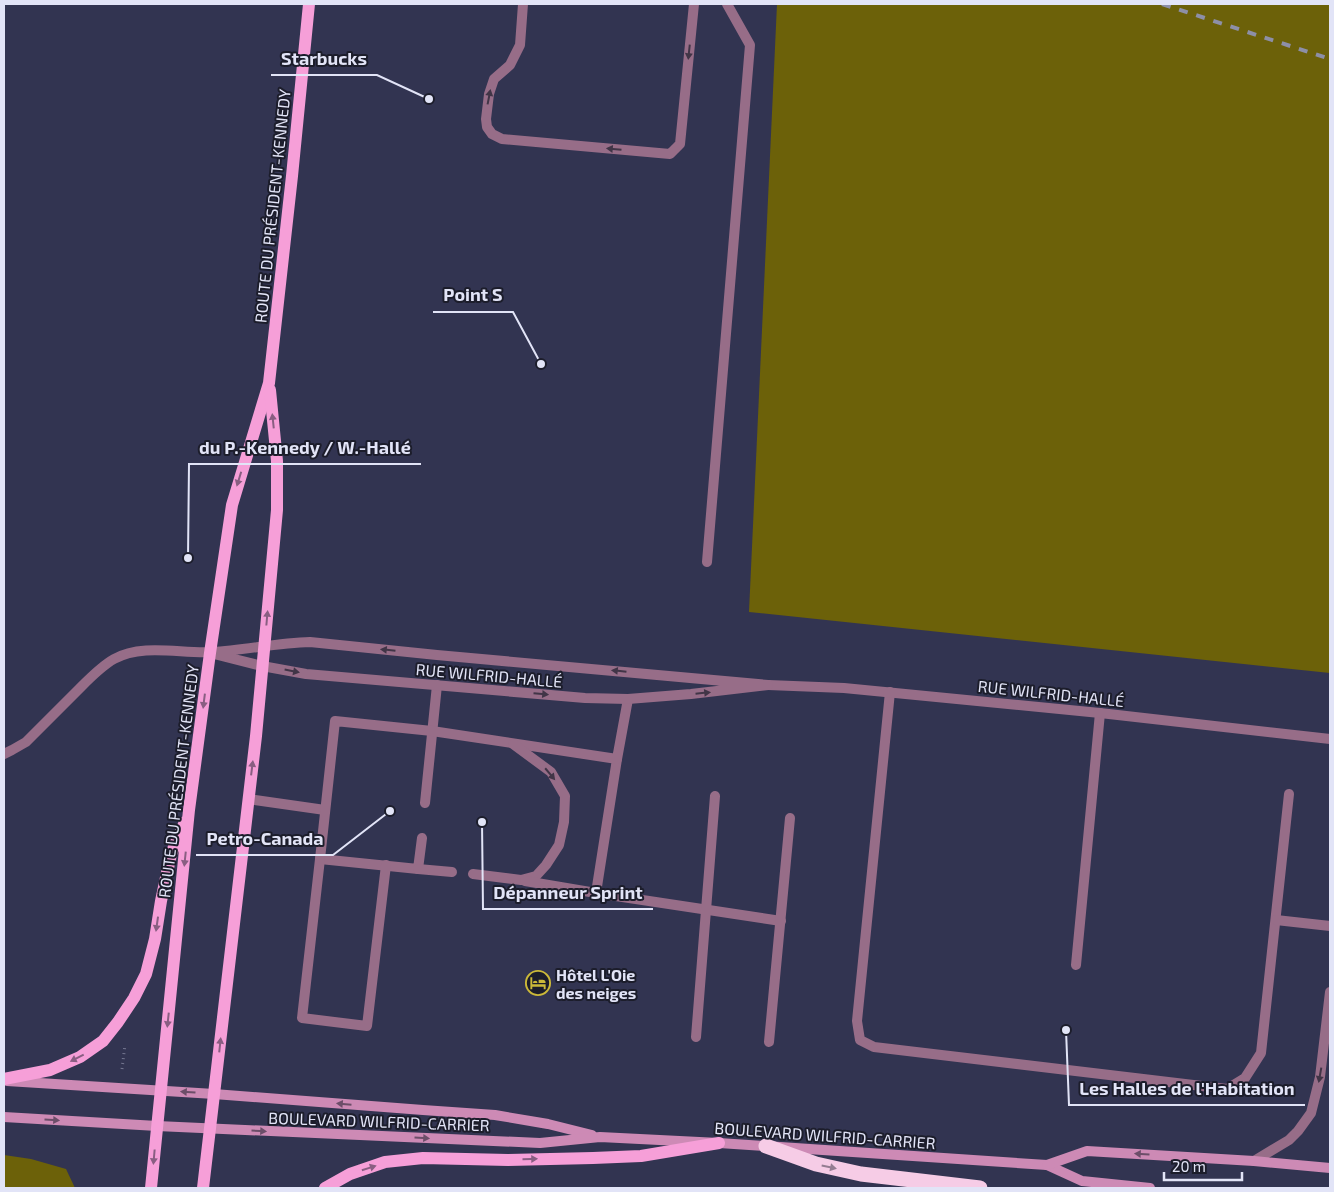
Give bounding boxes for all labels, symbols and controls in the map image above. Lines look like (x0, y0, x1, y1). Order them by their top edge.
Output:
callout: Starbucks (271, 42, 377, 75)
one-way arrow (685, 45, 693, 61)
text: Starbucks (281, 47, 367, 69)
street label: ROUTE DU PRÉSIDENT-KENNEDY (250, 88, 294, 324)
one-way arrow (485, 89, 493, 104)
one-way arrow (606, 144, 622, 152)
callout: Point S (433, 279, 513, 312)
text: Point S (443, 283, 503, 305)
one-way arrow (269, 413, 277, 429)
callout: du P.-Kennedy / W.-Hallé (189, 431, 421, 464)
text: du P.-Kennedy / W.-Hallé (199, 436, 411, 458)
one-way arrow (235, 472, 243, 487)
one-way arrow (263, 609, 271, 625)
one-way arrow (380, 646, 396, 654)
street label: RUE WILFRID-HALLÉ (415, 659, 563, 691)
street label: ROUTE DU PRÉSIDENT-KENNEDY (154, 663, 202, 899)
one-way arrow (611, 667, 627, 675)
one-way arrow (284, 668, 300, 676)
street label: RUE WILFRID-HALLÉ (977, 676, 1125, 710)
one-way arrow (695, 689, 711, 697)
one-way arrow (533, 690, 549, 698)
one-way arrow (200, 693, 208, 709)
one-way arrow (248, 759, 256, 775)
one-way arrow (544, 767, 555, 780)
callout: Petro-Canada (196, 822, 333, 855)
text: Petro-Canada (206, 827, 324, 849)
one-way arrow (180, 851, 188, 867)
callout: Dépanneur Sprint (483, 876, 653, 909)
text: Dépanneur Sprint (493, 881, 643, 903)
one-way arrow (153, 916, 161, 932)
place label: Hôtel L'Oie des neiges (556, 965, 636, 1002)
hotel icon: Hôtel L'Oie des neiges (525, 970, 551, 996)
one-way arrow (164, 1012, 172, 1028)
one-way arrow (216, 1037, 224, 1053)
one-way arrow (70, 1054, 84, 1062)
one-way arrow (1315, 1067, 1323, 1083)
callout: Les Halles de l'Habitation (1069, 1072, 1305, 1105)
text: Les Halles de l'Habitation (1079, 1077, 1295, 1099)
one-way arrow (180, 1087, 196, 1095)
one-way arrow (336, 1100, 352, 1108)
street label: BOULEVARD WILFRID-CARRIER (268, 1108, 490, 1134)
one-way arrow (45, 1116, 61, 1124)
street label: BOULEVARD WILFRID-CARRIER (714, 1118, 936, 1152)
one-way arrow (252, 1127, 268, 1135)
one-way arrow (414, 1135, 430, 1143)
one-way arrow (150, 1150, 158, 1166)
one-way arrow (1134, 1150, 1150, 1158)
scale bar (1164, 1150, 1242, 1182)
one-way arrow (523, 1155, 539, 1163)
text: 20 m (1172, 1157, 1206, 1175)
one-way arrow (821, 1163, 836, 1171)
one-way arrow (362, 1164, 377, 1172)

